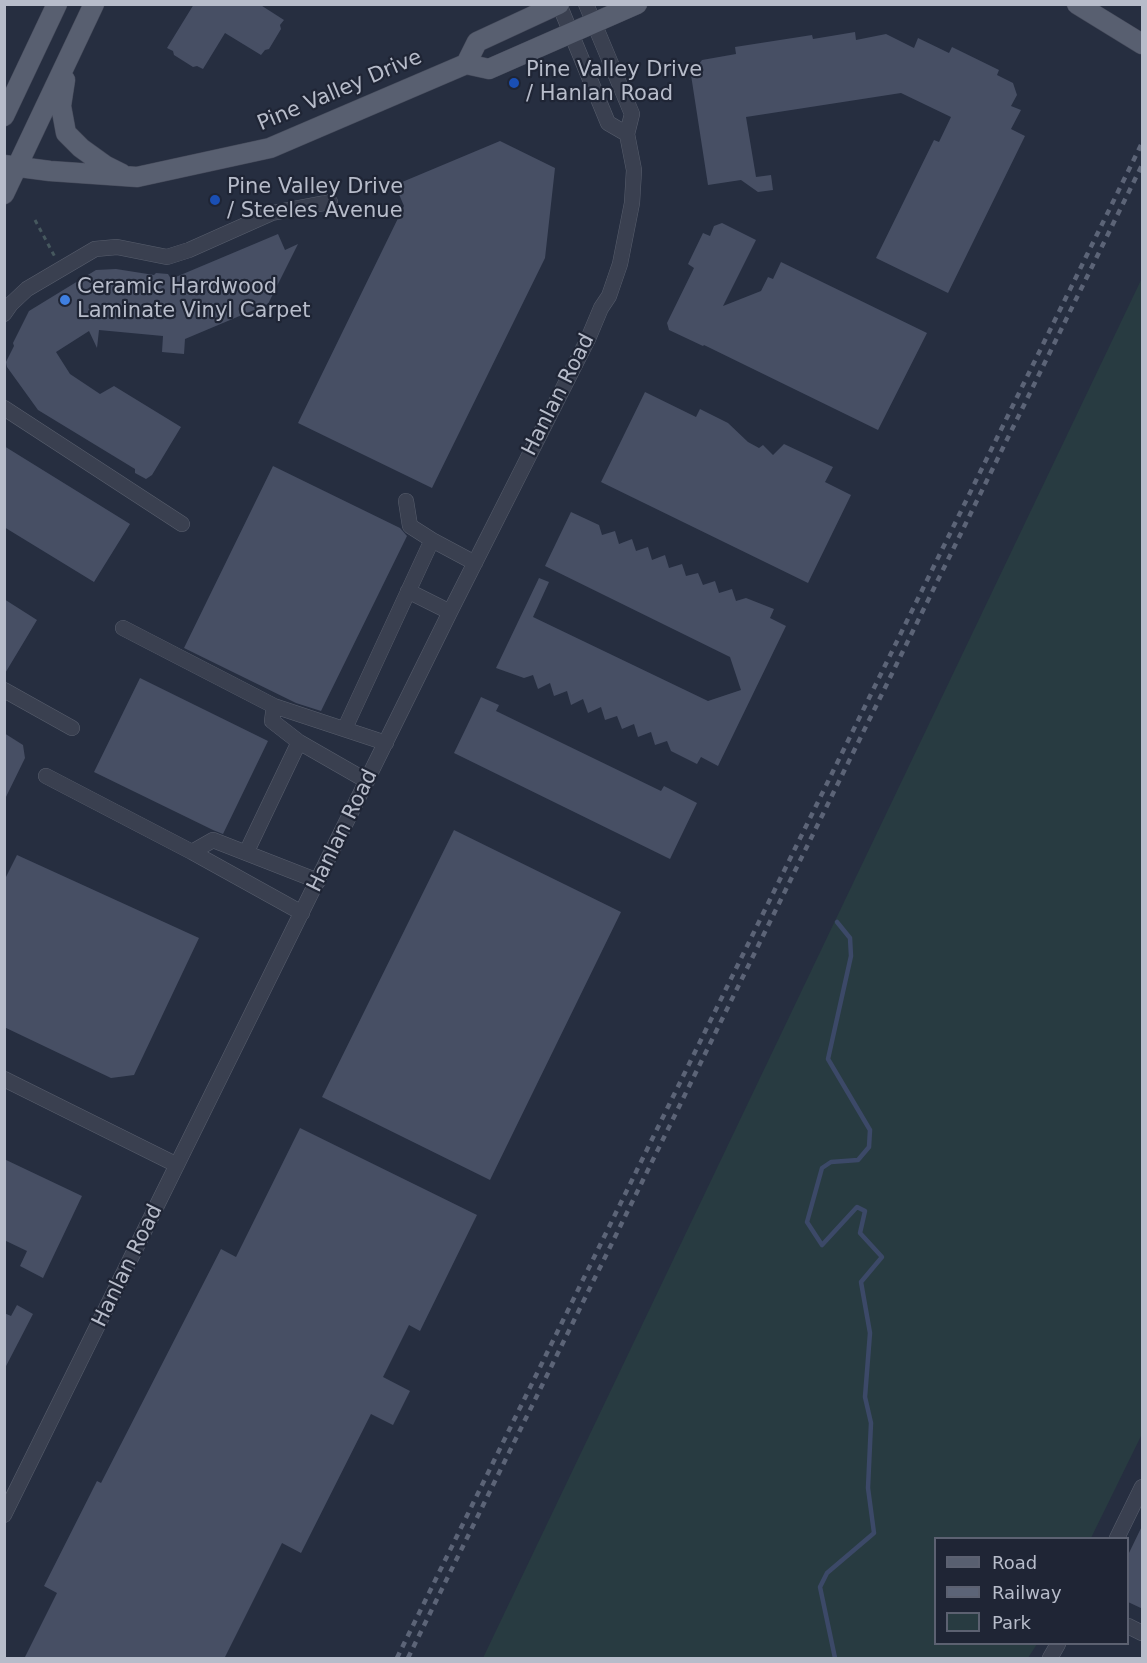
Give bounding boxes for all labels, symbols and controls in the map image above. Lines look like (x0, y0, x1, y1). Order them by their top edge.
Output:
street label: Pine Valley Drive (254, 45, 426, 137)
place label: Pine Valley Drive / Hanlan Road (526, 58, 702, 108)
marker: Pine Valley Drive / Hanlan Road (507, 76, 521, 90)
place label: Pine Valley Drive / Steeles Avenue (227, 175, 403, 225)
marker: Pine Valley Drive / Steeles Avenue (208, 193, 222, 207)
place label: Ceramic Hardwood Laminate Vinyl Carpet (77, 275, 311, 325)
marker: Ceramic Hardwood Laminate Vinyl Carpet (58, 293, 72, 307)
street label: Hanlan Road (518, 330, 600, 460)
street label: Hanlan Road (302, 766, 384, 896)
street label: Hanlan Road (87, 1201, 169, 1331)
legend (934, 1537, 1129, 1645)
text: Road (992, 1552, 1037, 1573)
text: Railway (992, 1582, 1062, 1603)
text: Park (992, 1612, 1031, 1633)

